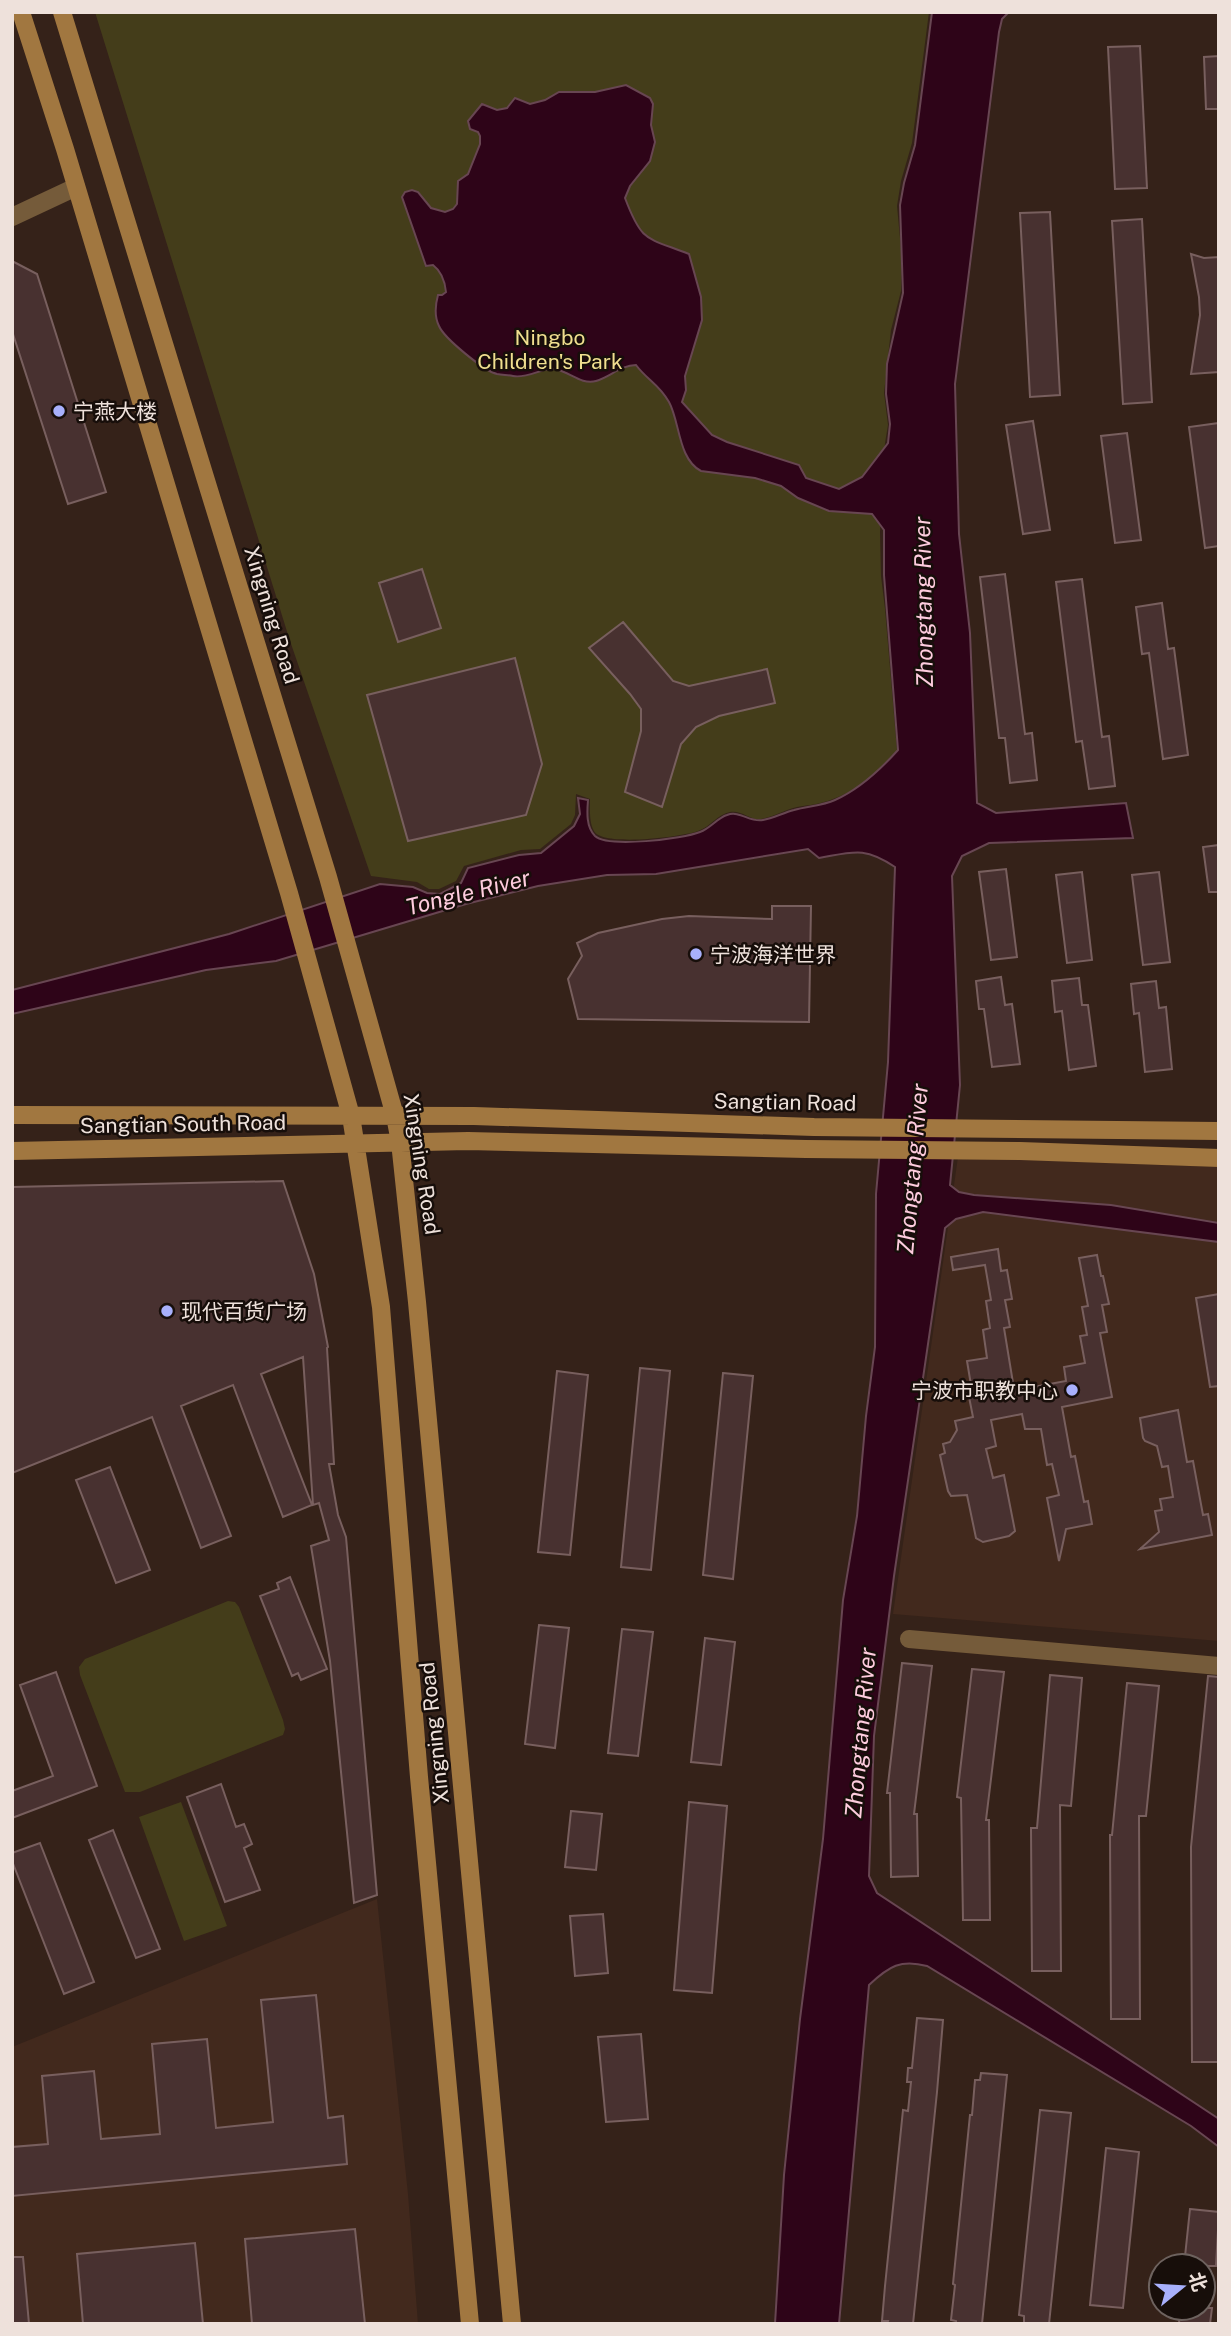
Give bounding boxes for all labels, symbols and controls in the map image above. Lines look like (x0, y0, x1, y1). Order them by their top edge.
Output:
park label: Ningbo Children's Park (477, 325, 623, 374)
place label: 宁燕大楼 (73, 399, 157, 424)
marker: 宁燕大楼 (51, 403, 67, 419)
water label: Zhongtang River (908, 516, 938, 688)
street label: Xingning Road (239, 543, 305, 687)
water label: Tongle River (403, 863, 533, 920)
place label: 宁波海洋世界 (710, 942, 836, 967)
marker: 宁波海洋世界 (688, 946, 704, 962)
water label: Zhongtang River (891, 1082, 933, 1255)
street label: Sangtian Road (713, 1088, 857, 1116)
street label: Xingning Road (399, 1092, 445, 1236)
street label: Sangtian South Road (80, 1110, 286, 1138)
place label: 现代百货广场 (181, 1299, 307, 1324)
marker: 现代百货广场 (159, 1303, 175, 1319)
place label: 宁波市职教中心 (911, 1378, 1058, 1403)
marker: 宁波市职教中心 (1064, 1382, 1080, 1398)
water label: Zhongtang River (839, 1646, 881, 1819)
street label: Xingning Road (414, 1661, 454, 1805)
north arrow (1147, 2252, 1217, 2322)
text: 北 (1185, 2269, 1212, 2294)

